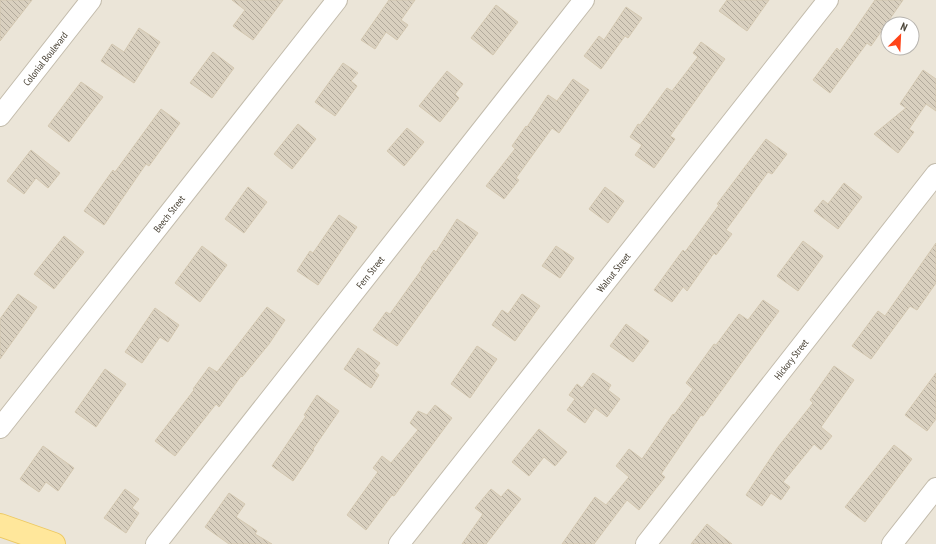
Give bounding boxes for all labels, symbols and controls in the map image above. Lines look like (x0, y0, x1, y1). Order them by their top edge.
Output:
north arrow (880, 16, 920, 56)
text: N (899, 19, 910, 34)
street label: Colonial Boulevard (20, 29, 70, 88)
street label: Beech Street (150, 192, 188, 235)
street label: Walnut Street (594, 250, 633, 295)
street label: Fern Street (353, 253, 387, 291)
street label: Hickory Street (771, 336, 811, 382)

